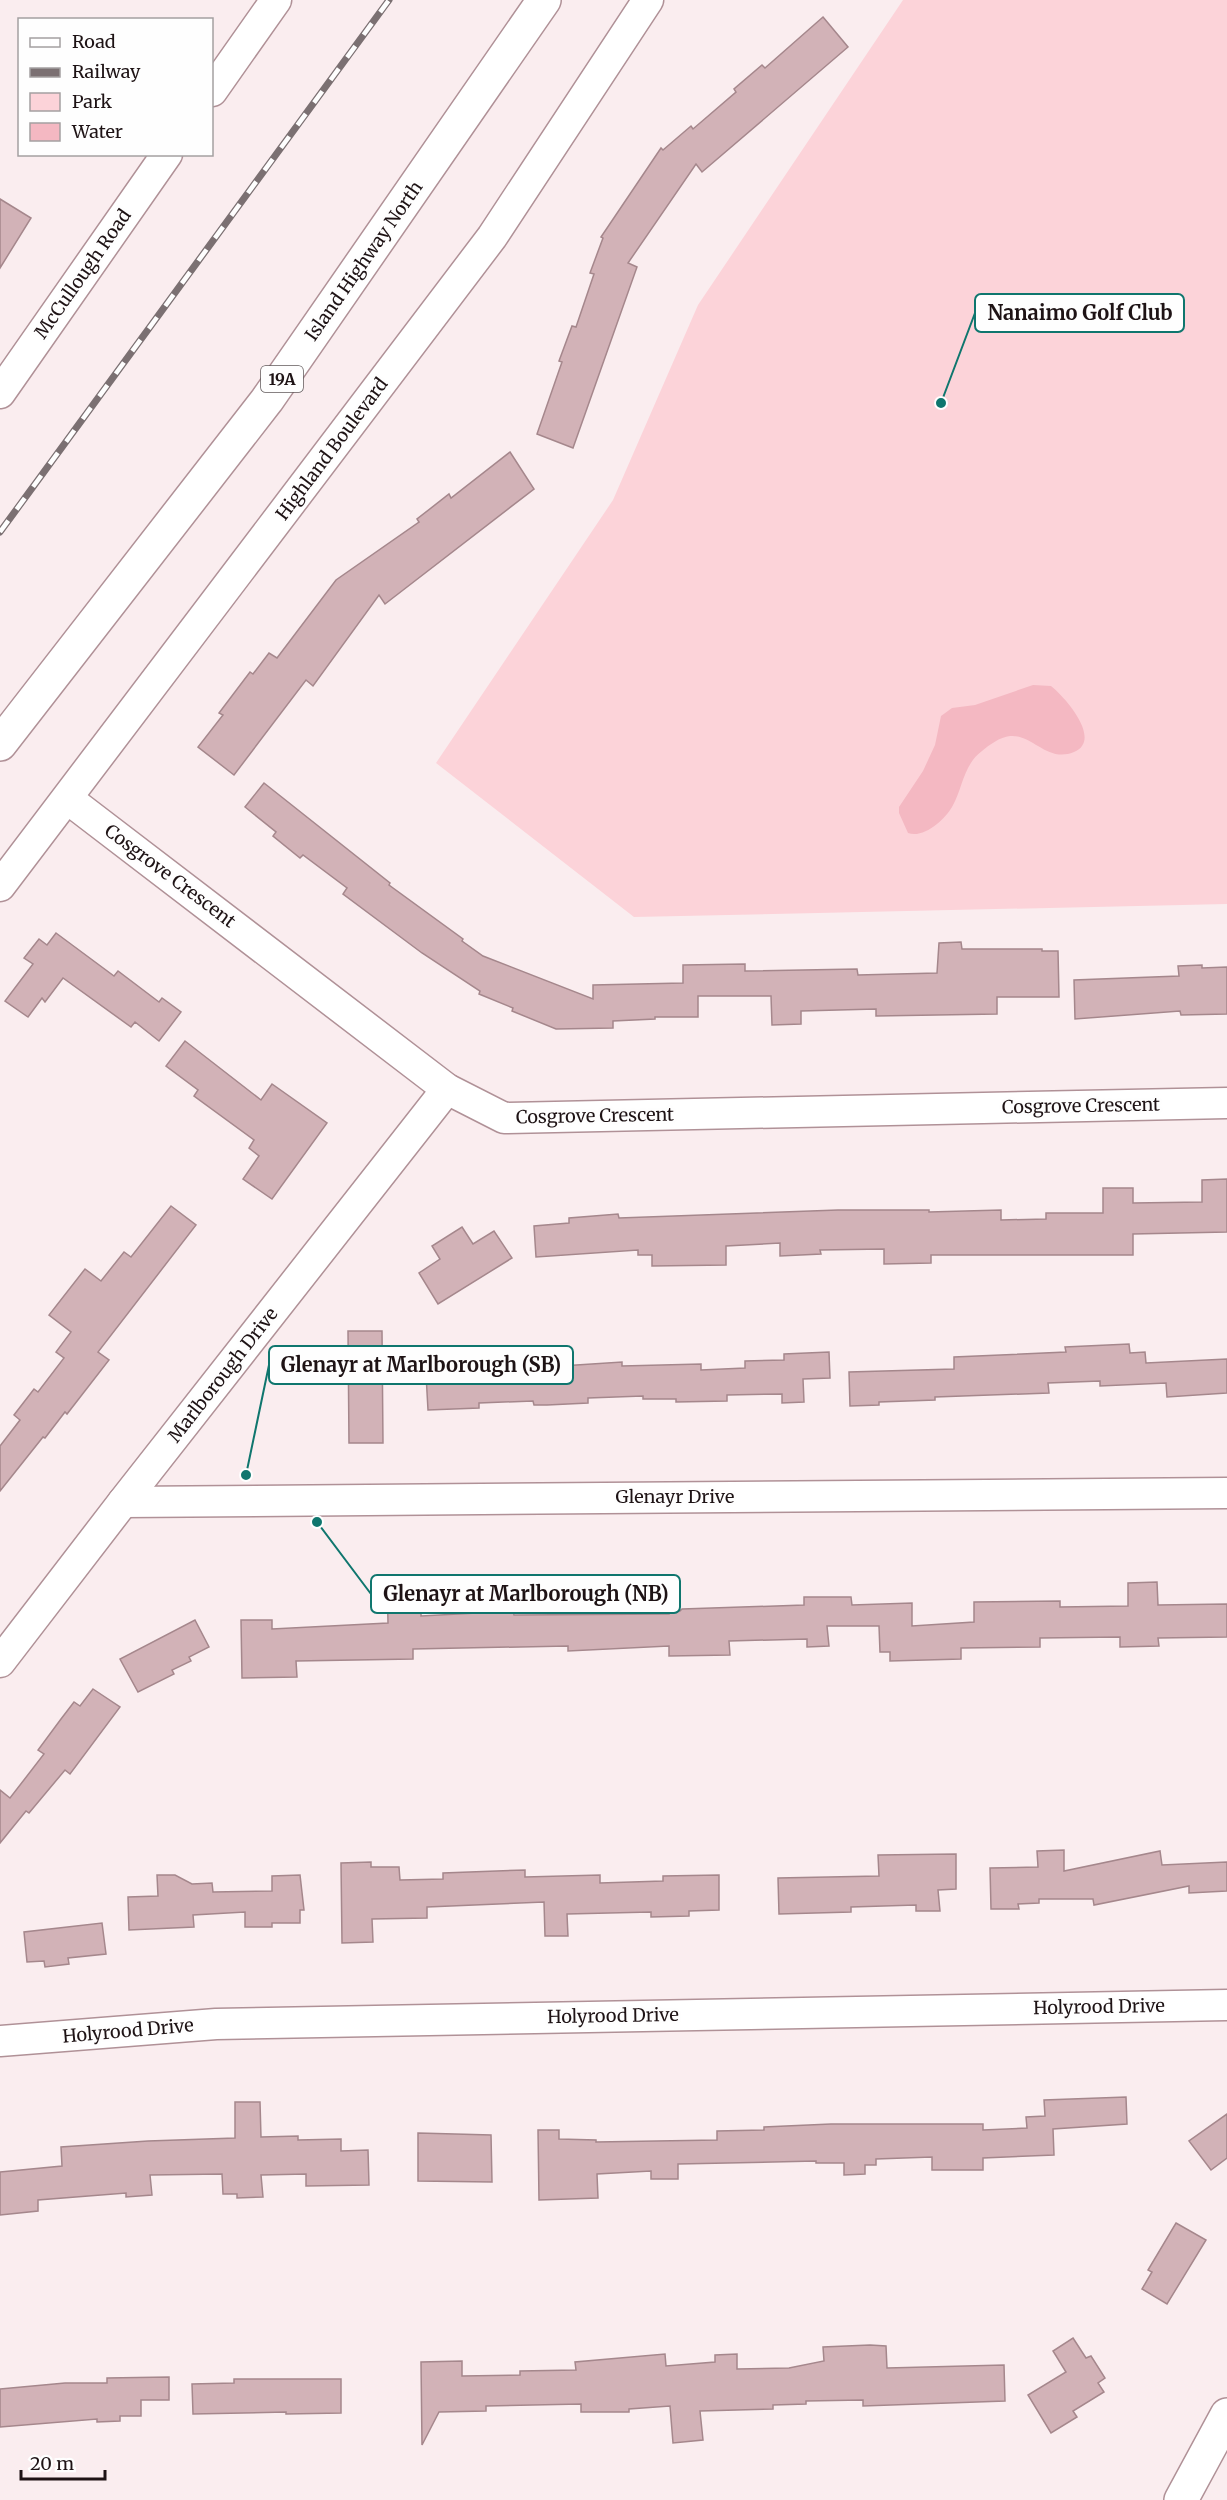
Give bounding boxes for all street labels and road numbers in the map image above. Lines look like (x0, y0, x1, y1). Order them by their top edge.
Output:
street label: Island Highway North (300, 176, 428, 345)
street label: McCullough Road (29, 204, 136, 343)
road number: 19A (261, 366, 303, 392)
street label: Highland Boulevard (271, 373, 393, 524)
street label: Cosgrove Crescent (100, 819, 240, 932)
street label: Cosgrove Crescent (1002, 1093, 1160, 1118)
street label: Cosgrove Crescent (516, 1103, 674, 1128)
street label: Marlborough Drive (163, 1303, 282, 1447)
street label: Glenayr Drive (616, 1485, 734, 1508)
street label: Holyrood Drive (1033, 1994, 1165, 2019)
street label: Holyrood Drive (547, 2003, 679, 2028)
street label: Holyrood Drive (61, 2013, 194, 2048)

